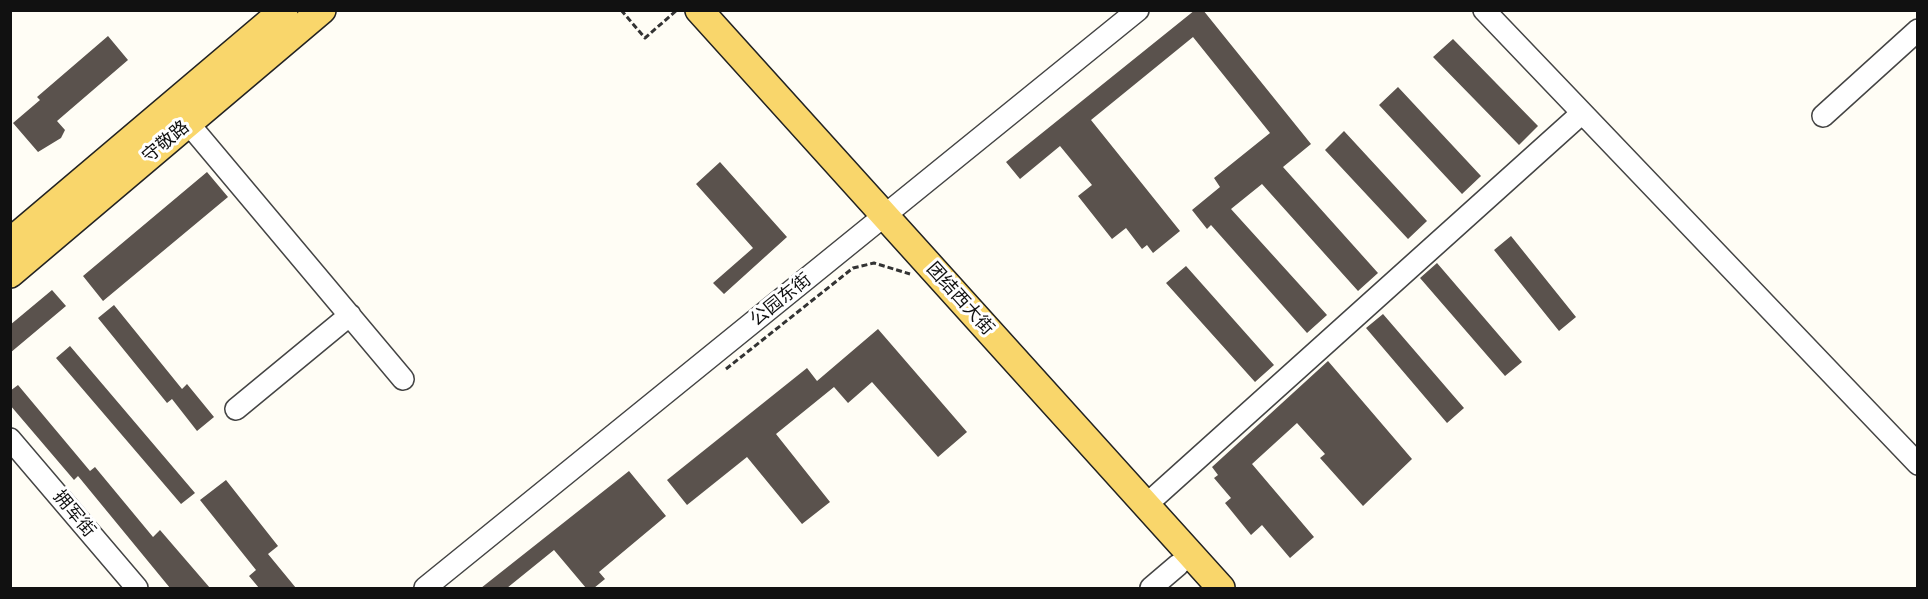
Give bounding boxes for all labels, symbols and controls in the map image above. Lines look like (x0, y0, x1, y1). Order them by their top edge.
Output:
street label: 守敬路 (138, 116, 194, 168)
street label: 团结西大街 (922, 258, 998, 340)
street label: 公园东街 (746, 269, 816, 331)
street label: 拥军街 (48, 486, 100, 542)

